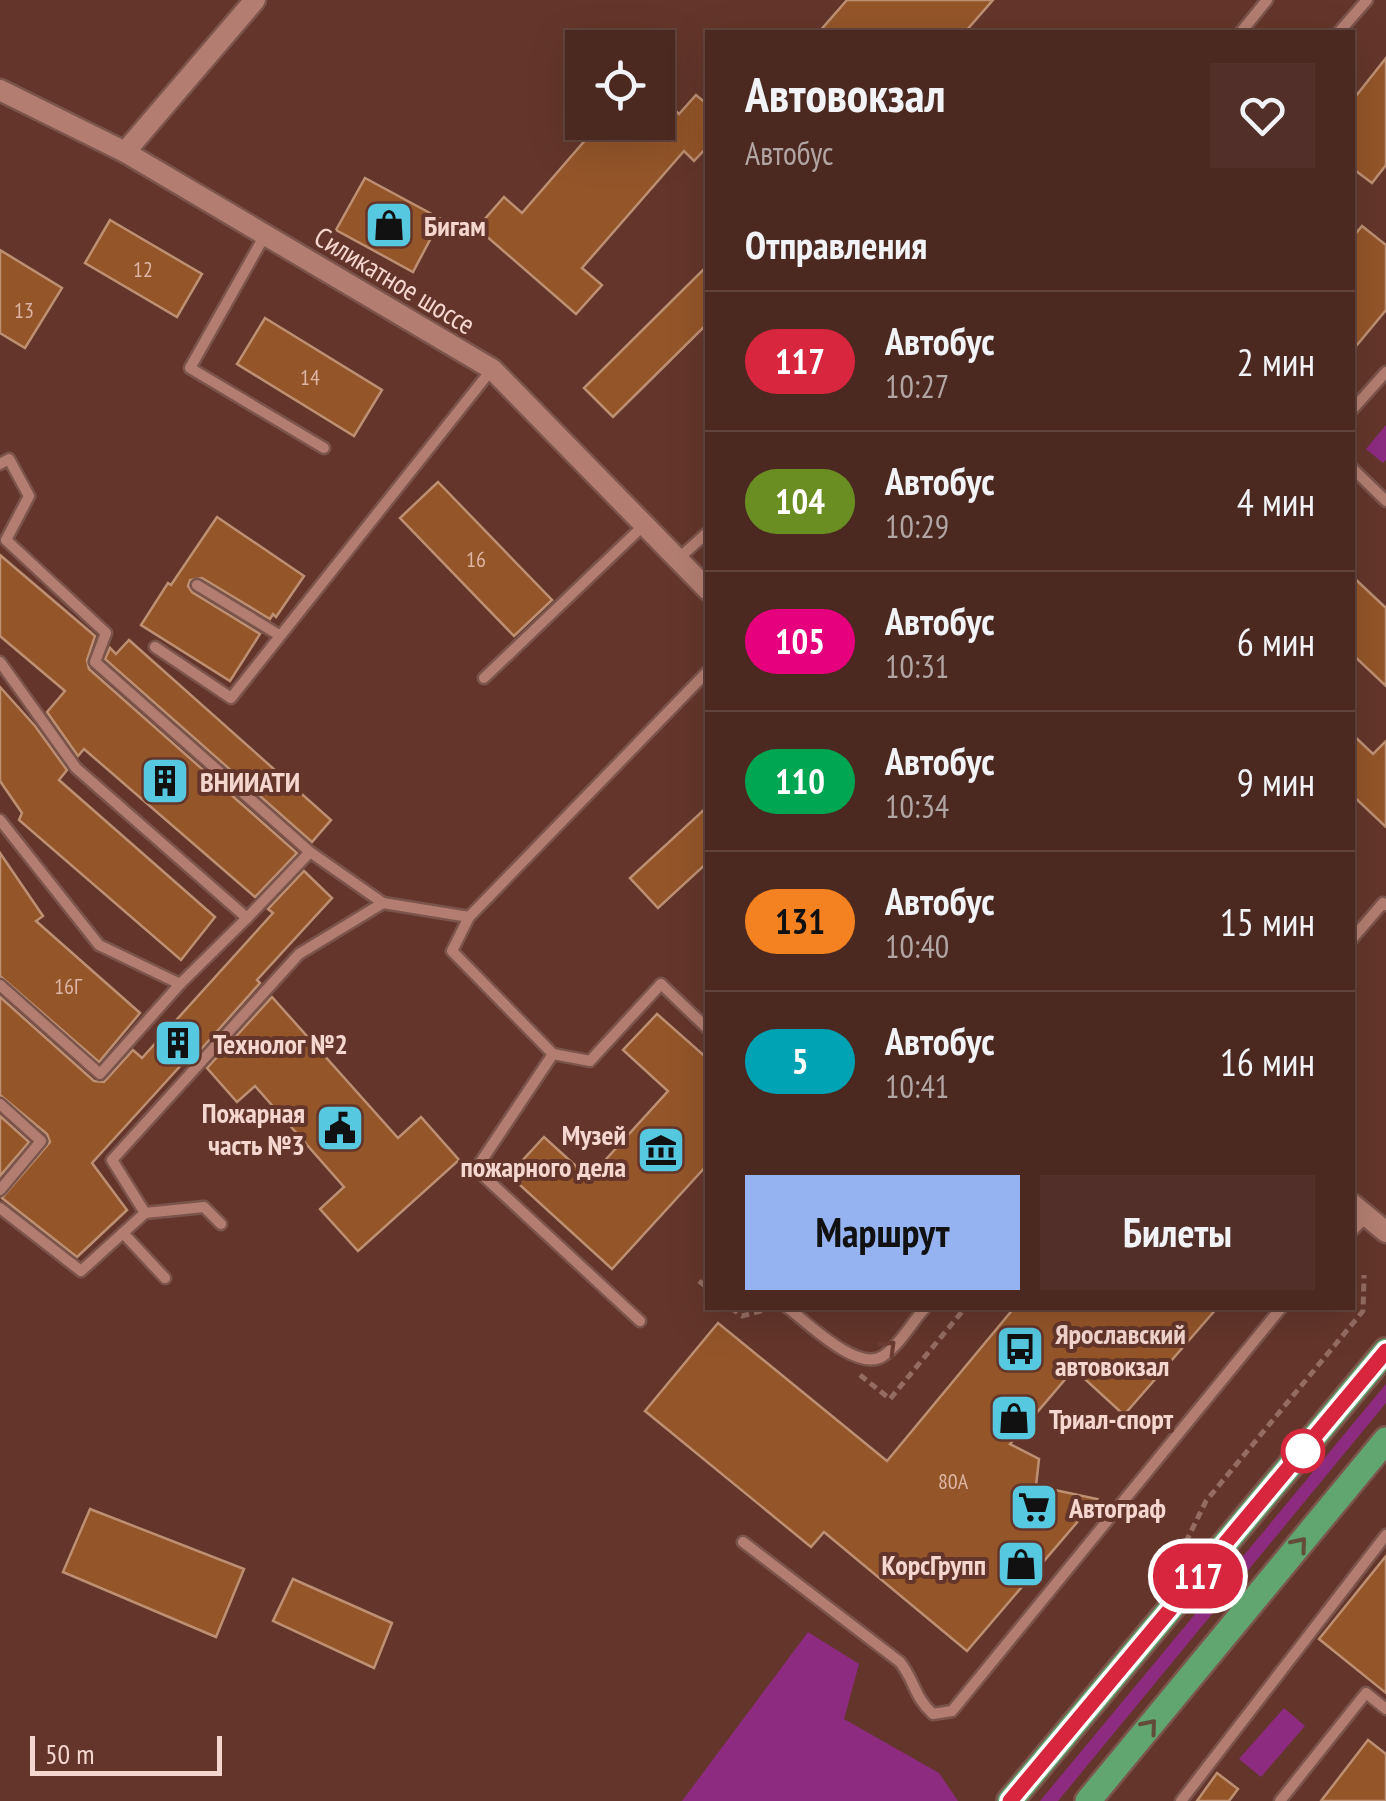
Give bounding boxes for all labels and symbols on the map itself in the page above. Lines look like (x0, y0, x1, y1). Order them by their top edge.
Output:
shop icon: Бигам (363, 199, 415, 251)
place label: Бигам (424, 207, 486, 244)
street label: Силикатное шоссе (308, 218, 482, 342)
house number: 12 (133, 255, 153, 283)
house number: 13 (14, 296, 34, 324)
house number: 14 (300, 363, 320, 391)
house number: 16 (466, 545, 486, 573)
building icon: ВНИИАТИ (139, 755, 191, 807)
place label: ВНИИАТИ (200, 763, 300, 800)
house number: 16Г (54, 972, 83, 1000)
building icon: Технолог №2 (152, 1017, 204, 1069)
place label: Технолог №2 (213, 1025, 348, 1062)
place label: Пожарная часть №3 (202, 1094, 305, 1163)
public building icon: Пожарная часть №3 (314, 1102, 366, 1154)
place label: Музей пожарного дела (461, 1116, 626, 1185)
museum icon: Музей пожарного дела (635, 1124, 687, 1176)
place label: Ярославский автовокзал (1055, 1315, 1186, 1384)
bus stop icon: Ярославский автовокзал (994, 1323, 1046, 1375)
one-way arrow (878, 1341, 896, 1359)
shop icon: Триал-спорт (988, 1392, 1040, 1444)
place label: Триал-спорт (1049, 1400, 1174, 1437)
unlabelled marker (1282, 1430, 1324, 1472)
house number: 80А (938, 1467, 969, 1495)
supermarket icon: Автограф (1008, 1481, 1060, 1533)
place label: Автограф (1068, 1489, 1166, 1526)
one-way arrow (1288, 1537, 1306, 1555)
shop icon: КорсГрупп (995, 1538, 1047, 1590)
line badge: 117 (1140, 1544, 1256, 1608)
place label: КорсГрупп (881, 1546, 986, 1583)
one-way arrow (1138, 1719, 1156, 1737)
scale bar (30, 1731, 222, 1776)

